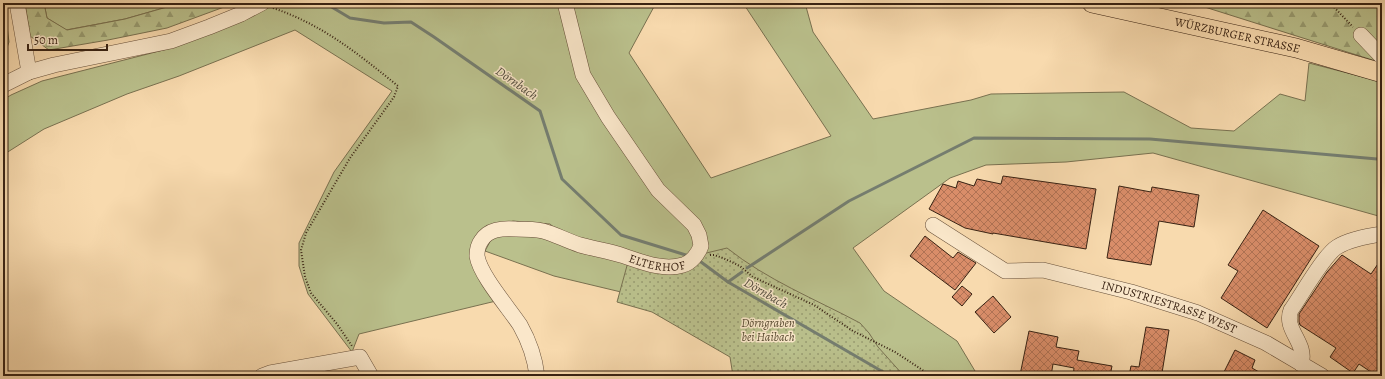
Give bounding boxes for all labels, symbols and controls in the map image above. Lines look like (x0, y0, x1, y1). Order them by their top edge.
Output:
street label: WÜRZBURGER STRASSE (1172, 13, 1302, 57)
scale bar (28, 26, 107, 52)
text: 50 m (34, 32, 58, 48)
water label: Dörnbach (493, 62, 541, 104)
street label: ELTERHOF (627, 250, 687, 275)
water label: Dörnbach (741, 274, 791, 312)
street label: INDUSTRIESTRASSE WEST (1100, 277, 1240, 337)
park label: Dörngraben bei Haibach (741, 315, 795, 345)

